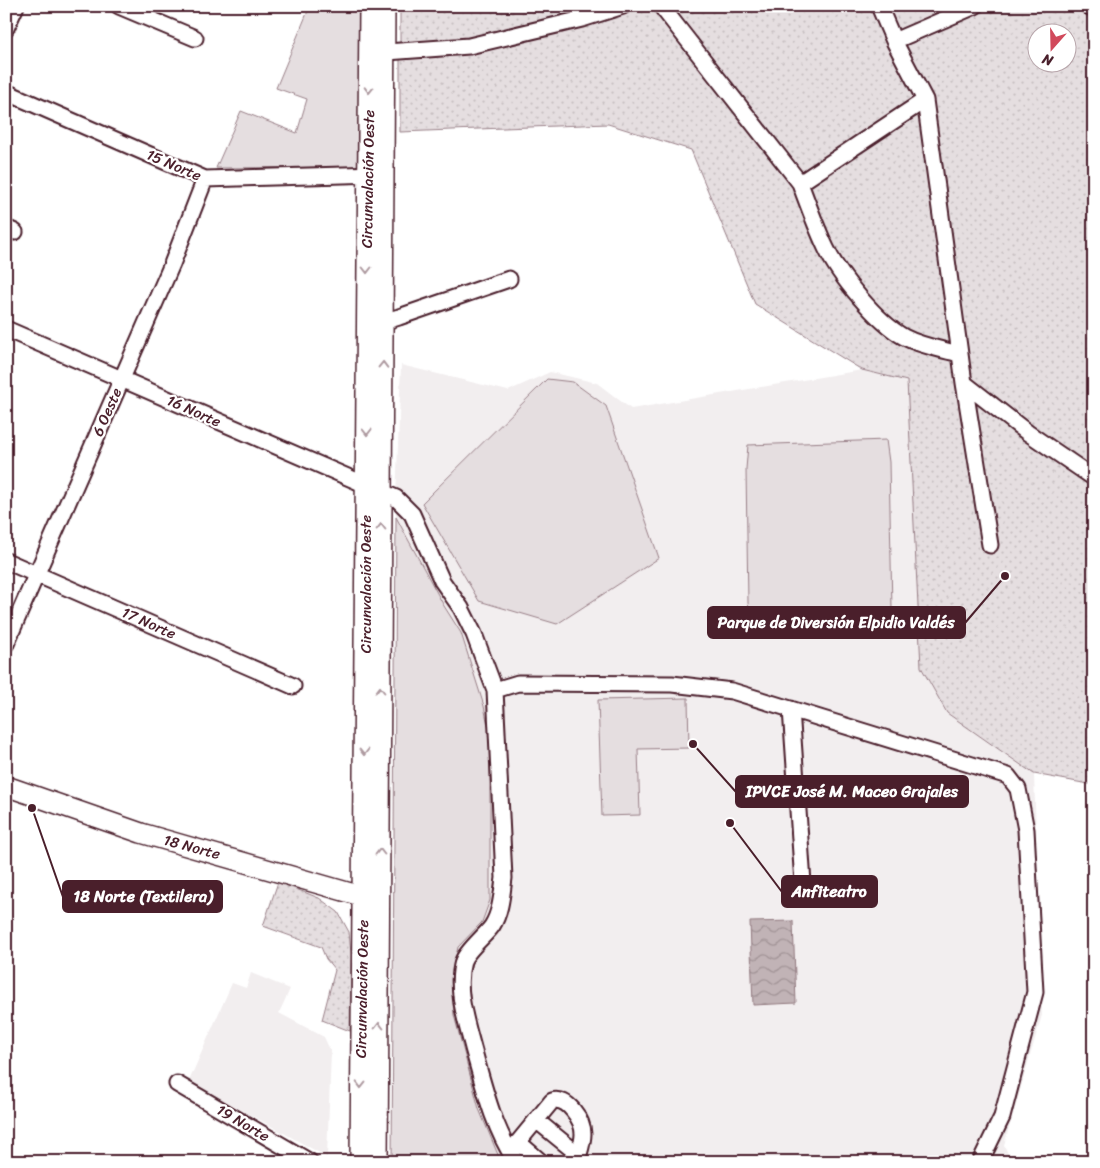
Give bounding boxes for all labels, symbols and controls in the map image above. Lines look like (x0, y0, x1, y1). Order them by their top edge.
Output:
north arrow (1028, 22, 1078, 72)
text: N (1039, 46, 1057, 73)
one-way arrow (363, 86, 374, 94)
street label: Circunvalación Oeste (354, 109, 382, 248)
street label: 15 Norte (142, 142, 206, 188)
one-way arrow (362, 266, 372, 274)
one-way arrow (377, 360, 388, 368)
street label: 6 Oeste (85, 383, 129, 441)
street label: 16 Norte (163, 387, 226, 435)
one-way arrow (362, 429, 372, 437)
street label: Circunvalación Oeste (353, 514, 379, 653)
one-way arrow (376, 523, 386, 530)
street label: 17 Norte (118, 599, 181, 647)
callout: Parque de Diversión Elpidio Valdés (708, 607, 965, 638)
text: Parque de Diversión Elpidio Valdés (717, 608, 955, 637)
one-way arrow (375, 685, 385, 693)
one-way arrow (359, 749, 369, 757)
callout: IPVCE José M. Maceo Grajales (736, 776, 968, 807)
text: IPVCE José M. Maceo Grajales (745, 777, 959, 806)
street label: 18 Norte (161, 827, 224, 867)
one-way arrow (375, 848, 385, 856)
callout: Anfiteatro (782, 876, 877, 907)
text: Anfiteatro (790, 877, 867, 906)
callout: 18 Norte (Textilera) (63, 881, 222, 912)
text: 18 Norte (Textilera) (73, 882, 214, 911)
street label: Circunvalación Oeste (348, 919, 376, 1058)
one-way arrow (374, 1021, 384, 1029)
one-way arrow (356, 1082, 366, 1089)
street label: 19 Norte (211, 1097, 275, 1149)

